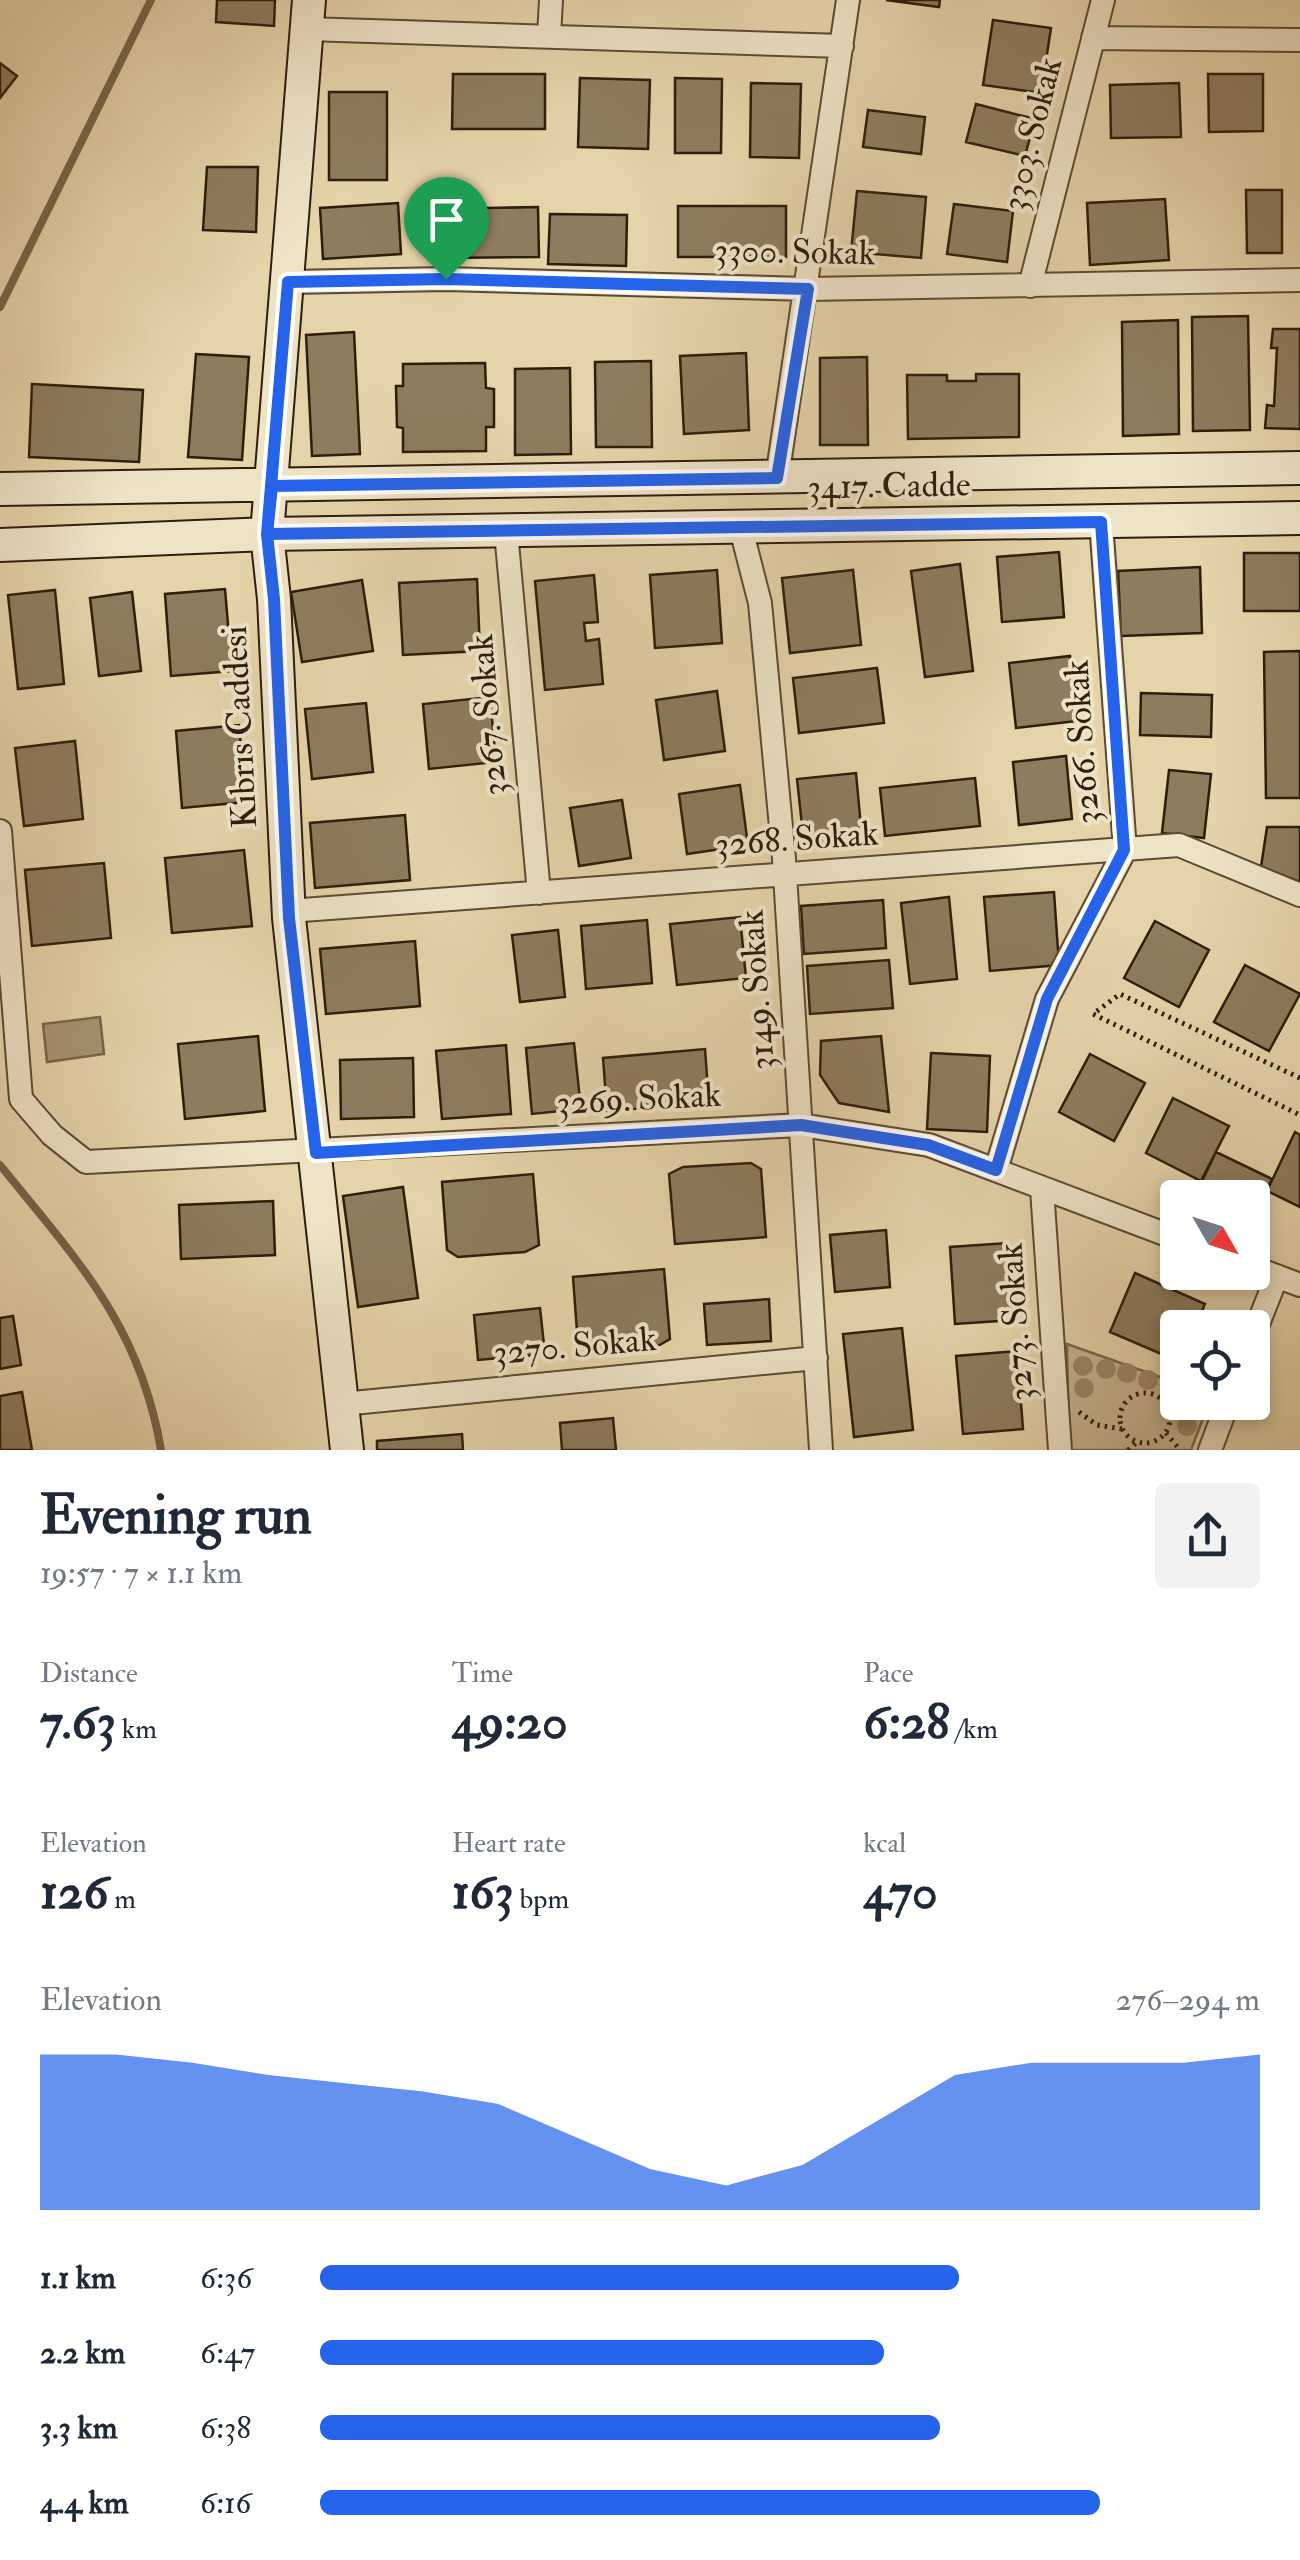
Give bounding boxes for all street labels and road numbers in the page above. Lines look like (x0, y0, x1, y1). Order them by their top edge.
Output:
street label: 3303. Sokak (992, 53, 1072, 215)
street label: 3300. Sokak (714, 229, 876, 275)
street label: 3417. Cadde (807, 463, 971, 509)
street label: Kıbrıs Caddesi (213, 625, 267, 829)
street label: 3267. Sokak (459, 632, 517, 798)
street label: 3266. Sokak (1054, 658, 1110, 826)
street label: 3268. Sokak (714, 811, 880, 867)
street label: 3149. Sokak (729, 908, 785, 1072)
street label: 3269. Sokak (556, 1073, 723, 1125)
street label: 3273. Sokak (989, 1241, 1043, 1403)
street label: 3270. Sokak (492, 1317, 658, 1375)

